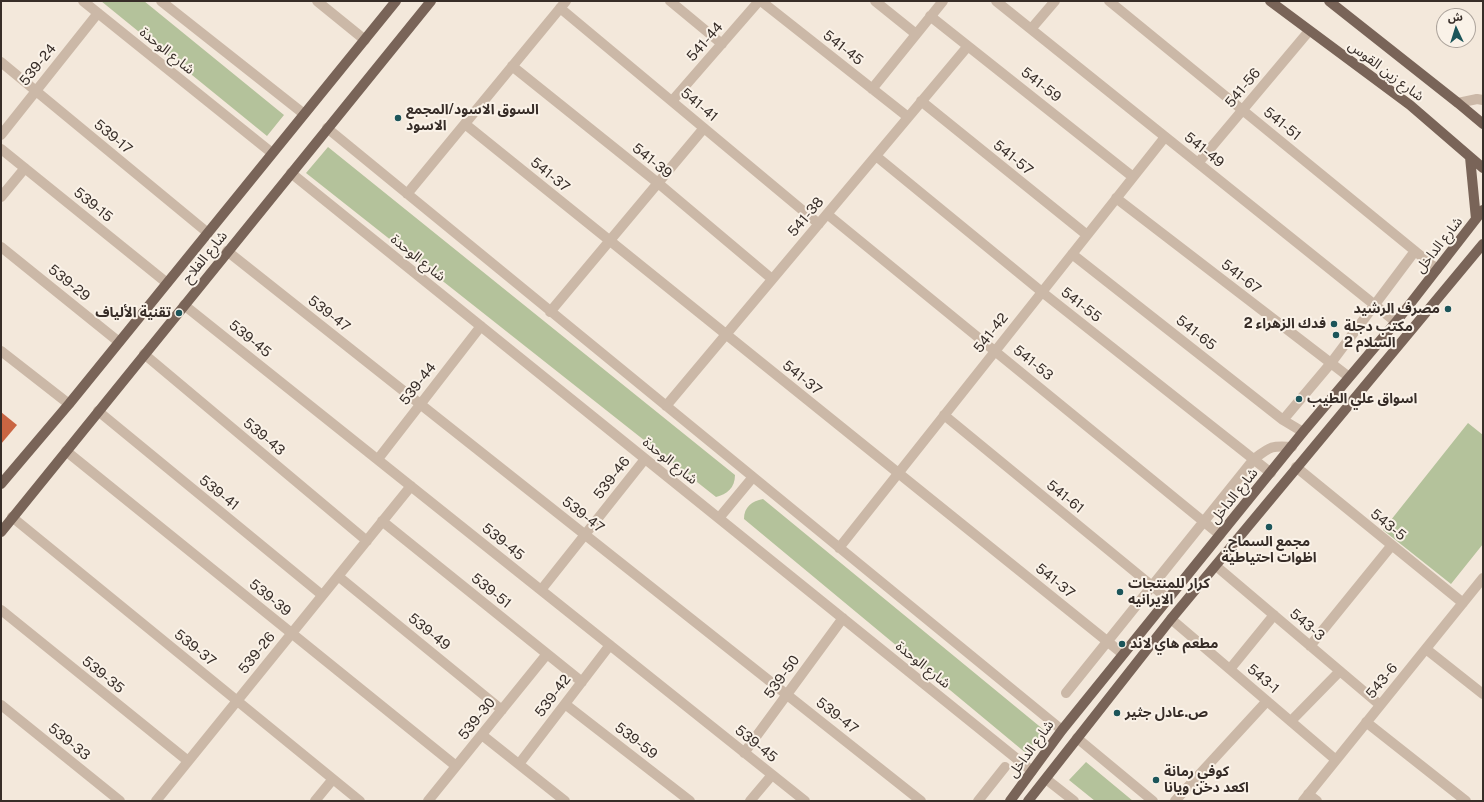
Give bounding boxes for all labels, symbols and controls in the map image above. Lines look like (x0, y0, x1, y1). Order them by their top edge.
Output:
north arrow (1436, 8, 1476, 48)
text: ش (1447, 11, 1463, 24)
street label: 541-44 (683, 19, 727, 65)
street label: شارع الوحدة (136, 24, 198, 78)
street label: 541-45 (820, 27, 866, 69)
street label: شارع زين القوس (1345, 37, 1427, 105)
street label: 539-24 (16, 41, 60, 89)
street label: 541-59 (1018, 64, 1064, 106)
street label: 541-56 (1222, 65, 1264, 111)
street label: 541-41 (677, 85, 721, 125)
place label: السوق الاسود/المجمع الاسود (406, 102, 539, 134)
street label: 541-51 (1260, 104, 1304, 144)
marker: السوق الاسود/المجمع الاسود (393, 113, 403, 123)
street label: 539-17 (90, 116, 136, 158)
street label: 541-49 (1181, 129, 1227, 171)
street label: 541-57 (990, 137, 1036, 179)
street label: 541-39 (629, 140, 675, 182)
street label: 541-37 (527, 154, 573, 196)
street label: 539-15 (70, 184, 116, 226)
street label: 541-38 (785, 194, 827, 240)
street label: شارع الداخل (1412, 213, 1466, 277)
street label: شارع الفلاح (179, 228, 231, 286)
street label: شارع الوحدة (387, 231, 449, 285)
street label: 541-67 (1218, 256, 1264, 298)
street label: 539-29 (45, 261, 93, 305)
street label: 541-55 (1057, 284, 1105, 326)
street label: 539-47 (305, 292, 353, 336)
place label: مصرف الرشيد (1354, 301, 1440, 317)
marker: مصرف الرشيد (1443, 304, 1453, 314)
place label: تقنية الألياف (95, 305, 171, 321)
marker: تقنية الألياف (174, 308, 184, 318)
street label: 541-42 (970, 310, 1012, 356)
street label: 541-65 (1173, 312, 1219, 354)
place label: فدك الزهراء 2 (1244, 316, 1326, 332)
street label: 539-45 (226, 317, 274, 361)
marker: فدك الزهراء 2 (1329, 319, 1339, 329)
place label: مكتب دجلة السلام 2 (1344, 319, 1413, 352)
marker: مكتب دجلة السلام 2 (1331, 330, 1341, 340)
street label: 541-53 (1010, 342, 1056, 384)
street label: 541-37 (779, 357, 825, 399)
street label: 539-44 (396, 359, 440, 409)
place label: اسواق علي الطيب (1307, 391, 1417, 407)
marker: اسواق علي الطيب (1294, 394, 1304, 404)
street label: 539-43 (240, 415, 288, 459)
street label: شارع الوحدة (639, 434, 701, 488)
street label: 539-46 (590, 453, 634, 503)
street label: شارع الداخل (1206, 465, 1262, 527)
street label: 539-41 (196, 472, 242, 514)
street label: 541-61 (1043, 477, 1087, 517)
street label: 539-47 (559, 493, 607, 537)
street label: 543-5 (1367, 506, 1409, 544)
street label: 539-45 (479, 520, 527, 564)
marker: مجمع السماح اظوات احتياطية (1264, 522, 1274, 532)
place label: مجمع السماح اظوات احتياطية (1221, 534, 1317, 566)
street label: 541-37 (1032, 560, 1078, 602)
street label: 539-51 (468, 570, 514, 612)
street label: 539-39 (246, 576, 294, 620)
place label: كرار للمنتجات الايرانيه (1128, 576, 1210, 608)
marker: كرار للمنتجات الايرانيه (1115, 587, 1125, 597)
street label: 543-3 (1286, 605, 1328, 645)
street label: 539-49 (405, 610, 453, 654)
street label: 539-37 (171, 626, 219, 670)
street label: 539-26 (235, 629, 279, 677)
place label: مطعم هاي لاند (1130, 636, 1218, 652)
street label: شارع الوحدة (892, 638, 954, 692)
marker: مطعم هاي لاند (1117, 639, 1127, 649)
street label: 539-50 (761, 652, 803, 702)
street label: 539-35 (78, 653, 128, 697)
street label: 543-6 (1363, 660, 1401, 702)
street label: 543-1 (1244, 661, 1282, 697)
street label: 539-42 (532, 671, 574, 721)
street label: 539-47 (813, 694, 861, 738)
street label: 539-30 (455, 695, 499, 743)
place label: ص.عادل جثير (1125, 705, 1208, 721)
marker: ص.عادل جثير (1112, 708, 1122, 718)
street label: شارع الداخل (1005, 717, 1057, 781)
street label: 539-59 (611, 719, 661, 763)
street label: 539-33 (45, 720, 93, 764)
street label: 539-45 (732, 722, 780, 766)
place label: كوفي رمانة اكعد دخن ويانا (1164, 764, 1249, 796)
marker: كوفي رمانة اكعد دخن ويانا (1151, 775, 1161, 785)

